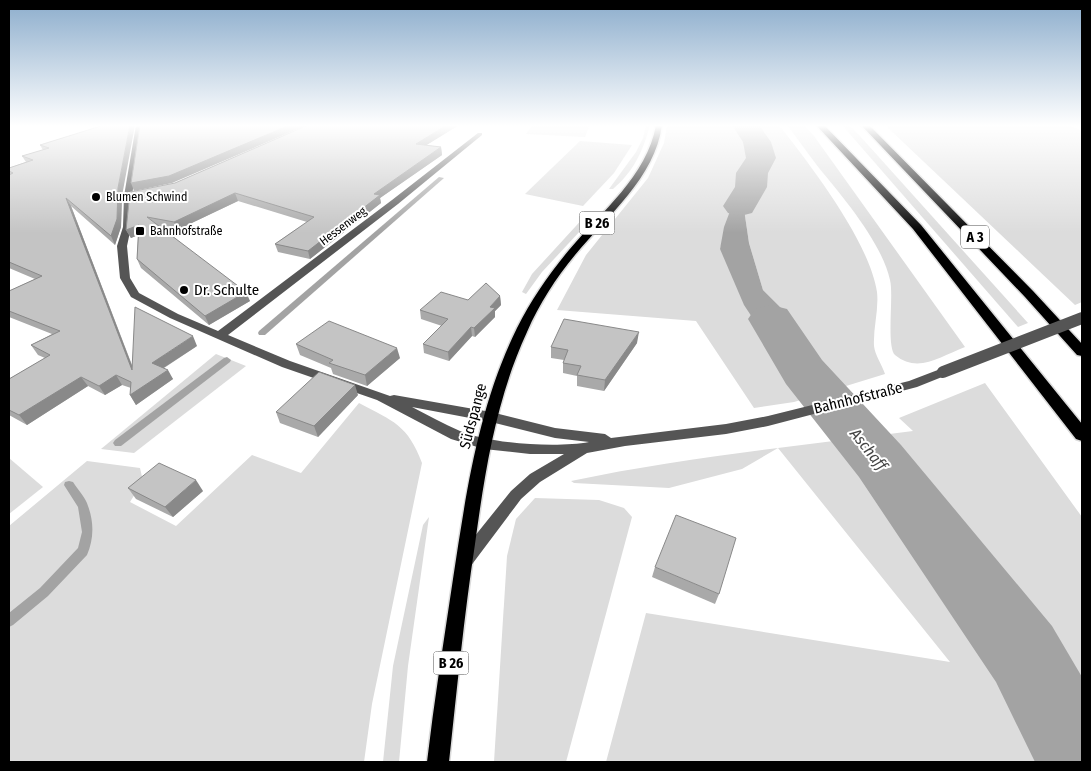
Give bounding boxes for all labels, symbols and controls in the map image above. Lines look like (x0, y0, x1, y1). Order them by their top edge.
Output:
place label: Blumen Schwind (106, 190, 187, 204)
marker: Blumen Schwind (90, 191, 102, 203)
street label: Hessenweg (317, 204, 369, 248)
road number: B 26 (580, 212, 614, 234)
place label: Bahnhofstraße (150, 224, 223, 238)
marker: Bahnhofstraße (134, 225, 146, 237)
road number: A 3 (961, 226, 989, 248)
place label: Dr. Schulte (194, 281, 259, 299)
marker: Dr. Schulte (178, 284, 190, 296)
street label: Bahnhofstraße (812, 378, 904, 418)
street label: Südspange (456, 381, 490, 451)
water label: Aschaff (845, 424, 893, 476)
road number: B 26 (434, 651, 468, 674)

